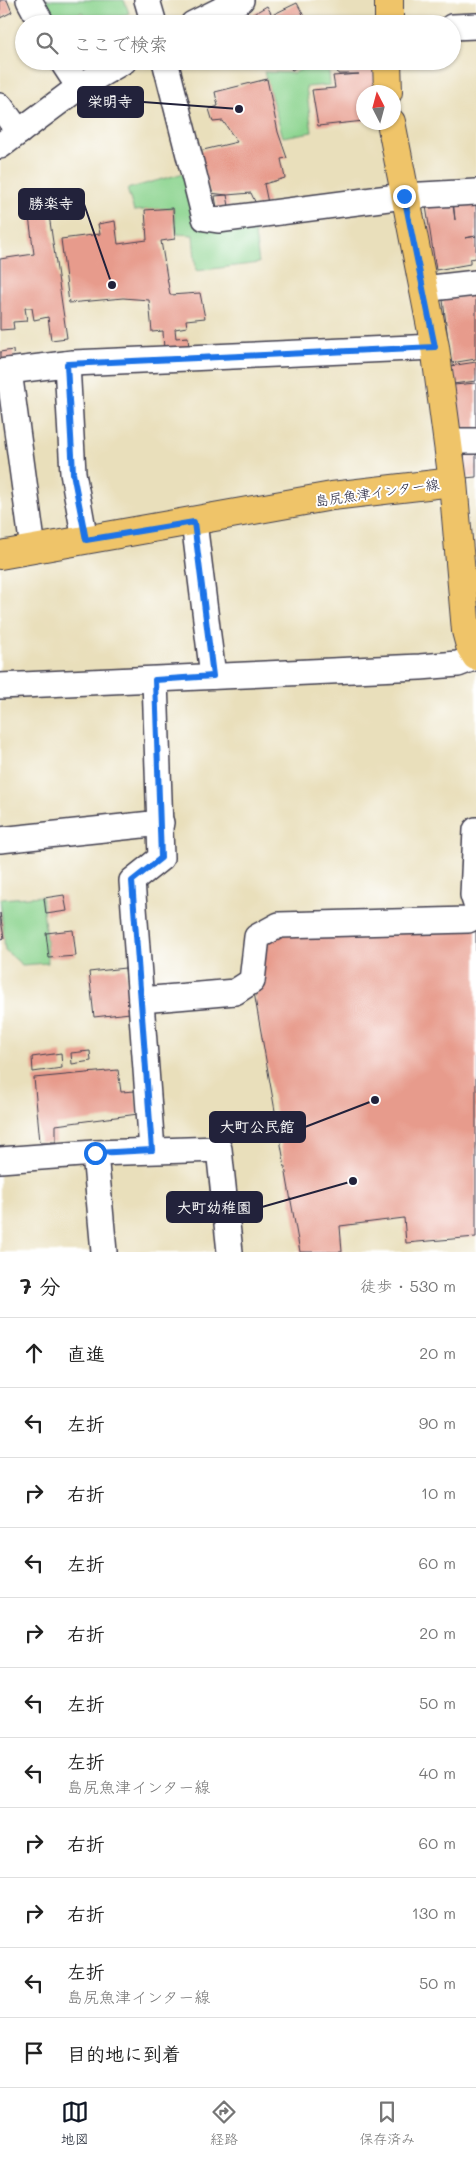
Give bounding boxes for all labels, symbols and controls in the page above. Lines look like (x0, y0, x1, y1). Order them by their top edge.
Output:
search box (15, 15, 461, 70)
icon: search (33, 29, 61, 57)
text: ここで検索 (73, 31, 168, 56)
north arrow (356, 85, 401, 130)
callout: 栄明寺 (78, 87, 143, 117)
text: 栄明寺 (87, 91, 133, 111)
route end (393, 185, 416, 208)
callout: 勝楽寺 (19, 189, 84, 219)
text: 勝楽寺 (28, 193, 74, 213)
street label: 島尻魚津インター線 (314, 474, 440, 510)
callout: 大町公民館 (210, 1112, 305, 1142)
text: 大町公民館 (219, 1116, 295, 1136)
route start (84, 1142, 107, 1165)
callout: 大町幼稚園 (167, 1192, 262, 1222)
text: 大町幼稚園 (176, 1197, 252, 1217)
text: 7 分 (20, 1272, 60, 1299)
text: 徒歩 · 530 m (360, 1275, 456, 1296)
icon: ahead (20, 1339, 48, 1367)
text: 直進 (67, 1341, 105, 1366)
text: 20 m (419, 1342, 456, 1363)
icon: left (20, 1409, 48, 1437)
text: 左折 (67, 1411, 105, 1436)
text: 90 m (419, 1412, 456, 1433)
icon: right (20, 1479, 48, 1507)
text: 右折 (67, 1481, 105, 1506)
text: 10 m (421, 1482, 456, 1503)
icon: left (20, 1549, 48, 1577)
text: 左折 (67, 1551, 105, 1576)
text: 60 m (419, 1552, 456, 1573)
icon: right (20, 1619, 48, 1647)
text: 右折 (67, 1621, 105, 1646)
text: 20 m (419, 1622, 456, 1643)
icon: left (20, 1689, 48, 1717)
text: 左折 (67, 1691, 105, 1716)
text: 50 m (419, 1692, 456, 1713)
text: 左折 (67, 1749, 105, 1774)
icon: left (20, 1759, 48, 1787)
text: 40 m (419, 1762, 456, 1783)
text: 島尻魚津インター線 (67, 1776, 210, 1797)
icon: right (20, 1829, 48, 1857)
text: 右折 (67, 1831, 105, 1856)
text: 60 m (419, 1832, 456, 1853)
icon: right (20, 1899, 48, 1927)
text: 右折 (67, 1901, 105, 1926)
text: 130 m (412, 1902, 456, 1923)
text: 左折 (67, 1959, 105, 1984)
icon: left (20, 1969, 48, 1997)
text: 50 m (419, 1972, 456, 1993)
text: 島尻魚津インター線 (67, 1986, 210, 2007)
icon: arrive (20, 2039, 48, 2067)
text: 目的地に到着 (67, 2041, 181, 2066)
tab: 地図 (61, 2098, 89, 2148)
tab: 経路 (210, 2098, 238, 2148)
tab: 保存済み (359, 2098, 415, 2148)

